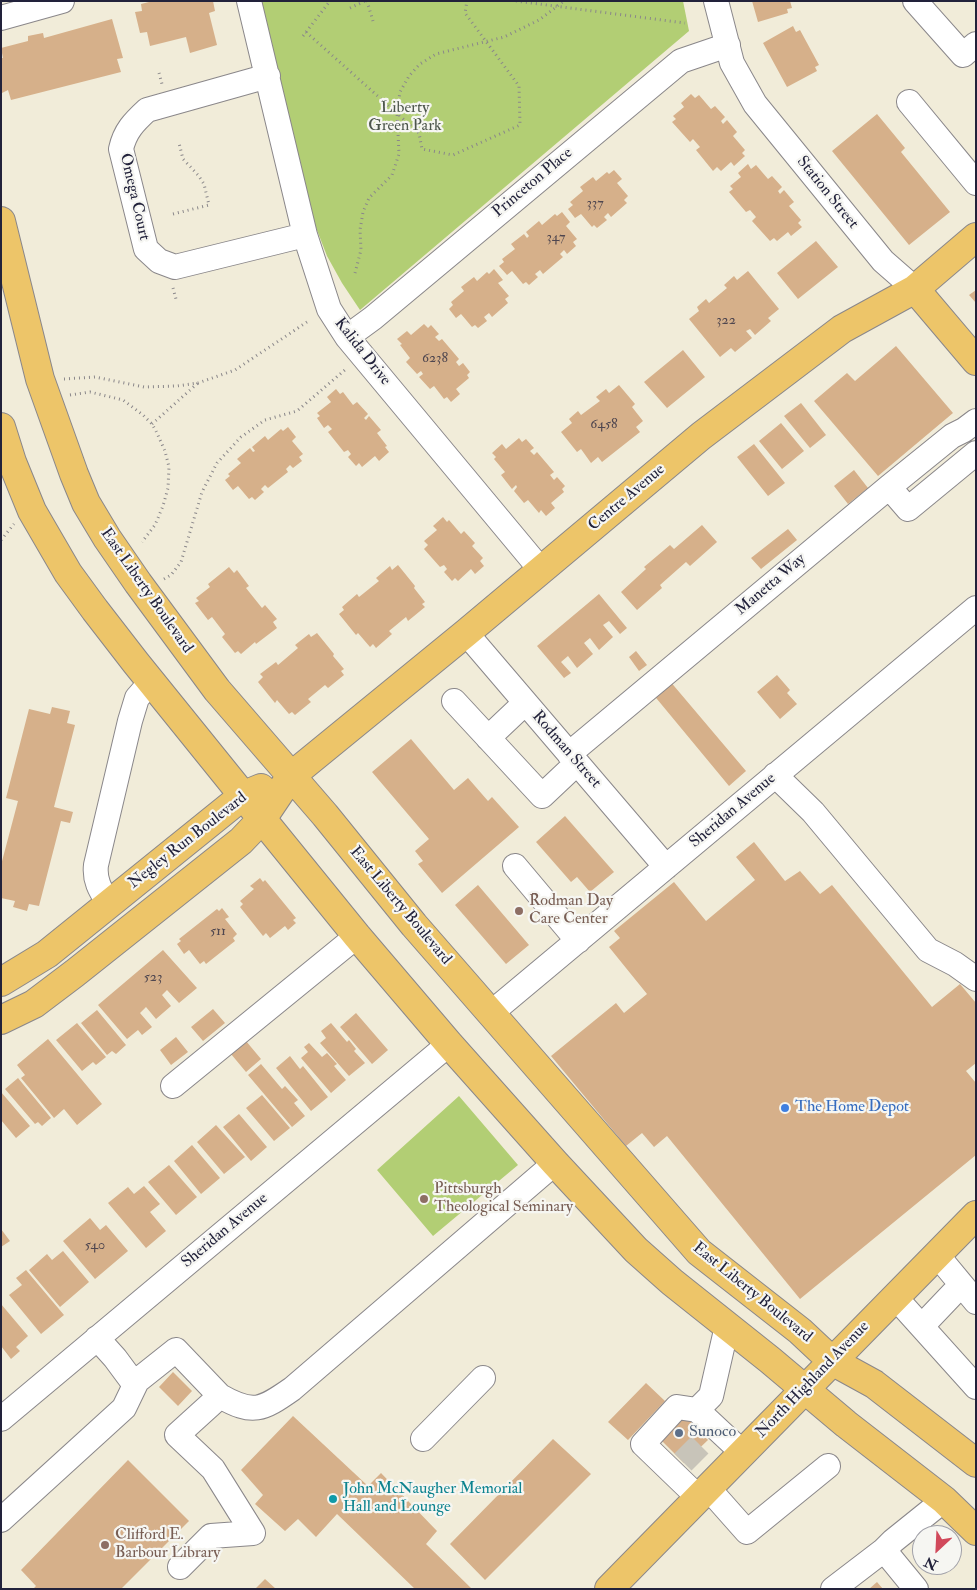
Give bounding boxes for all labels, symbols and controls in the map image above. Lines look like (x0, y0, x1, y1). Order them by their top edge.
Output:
park label: Liberty Green Park (368, 99, 442, 137)
street label: Princeton Place (489, 144, 577, 222)
street label: Omega Court (115, 152, 153, 242)
street label: Station Street (792, 153, 862, 233)
house number: 337 (586, 196, 604, 212)
house number: 347 (547, 230, 565, 246)
house number: 322 (716, 313, 736, 329)
street label: Kalida Drive (330, 314, 394, 390)
house number: 6238 (422, 351, 448, 367)
house number: 6458 (590, 417, 618, 433)
street label: Centre Avenue (585, 460, 669, 536)
street label: East Liberty Boulevard (96, 525, 196, 657)
street label: Manetta Way (732, 550, 810, 620)
street label: Rodman Street (527, 707, 605, 793)
street label: Sheridan Avenue (686, 769, 780, 853)
street label: Negley Run Boulevard (125, 789, 251, 893)
street label: East Liberty Boulevard (345, 843, 455, 969)
place label: Rodman Day Care Center (529, 892, 613, 930)
marker: Rodman Day Care Center (513, 905, 525, 917)
house number: 511 (210, 924, 226, 940)
house number: 523 (144, 970, 162, 986)
place label: The Home Depot (795, 1098, 909, 1118)
marker: The Home Depot (779, 1102, 791, 1114)
place label: Pittsburgh Theological Seminary (434, 1180, 573, 1218)
street label: Sheridan Avenue (178, 1189, 272, 1273)
marker: Pittsburgh Theological Seminary (418, 1193, 430, 1205)
house number: 540 (85, 1238, 105, 1254)
street label: East Liberty Boulevard (688, 1239, 816, 1347)
street label: North Highland Avenue (752, 1318, 874, 1442)
place label: Sunoco (689, 1423, 736, 1443)
marker: Sunoco (673, 1427, 685, 1439)
place label: John McNaugher Memorial Hall and Lounge (343, 1480, 522, 1518)
marker: John McNaugher Memorial Hall and Lounge (327, 1493, 339, 1505)
north arrow (912, 1525, 962, 1575)
place label: Clifford E. Barbour Library (115, 1526, 220, 1564)
marker: Clifford E. Barbour Library (99, 1539, 111, 1551)
text: N (922, 1553, 940, 1573)

